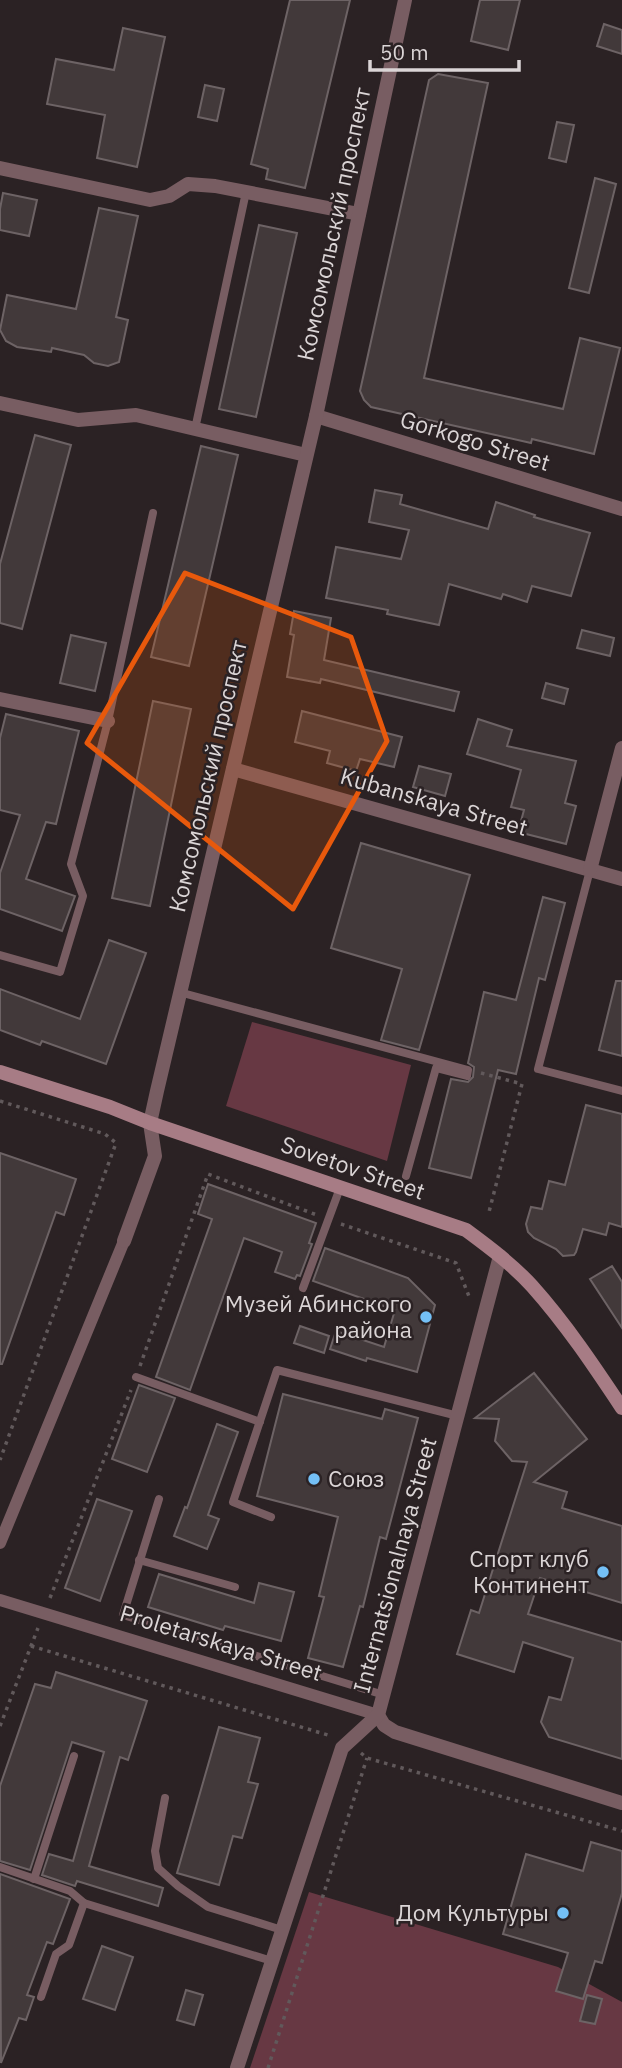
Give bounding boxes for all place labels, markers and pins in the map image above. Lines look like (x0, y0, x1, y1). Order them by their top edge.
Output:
place label: Музей Абинского района (225, 1288, 412, 1344)
marker: Музей Абинского района (418, 1309, 434, 1325)
place label: Союз (328, 1463, 385, 1493)
marker: Союз (306, 1471, 322, 1487)
place label: Спорт клуб Континент (469, 1543, 589, 1599)
marker: Спорт клуб Континент (595, 1564, 611, 1580)
place label: Дом Культуры (396, 1897, 549, 1927)
marker: Дом Культуры (555, 1905, 571, 1921)

